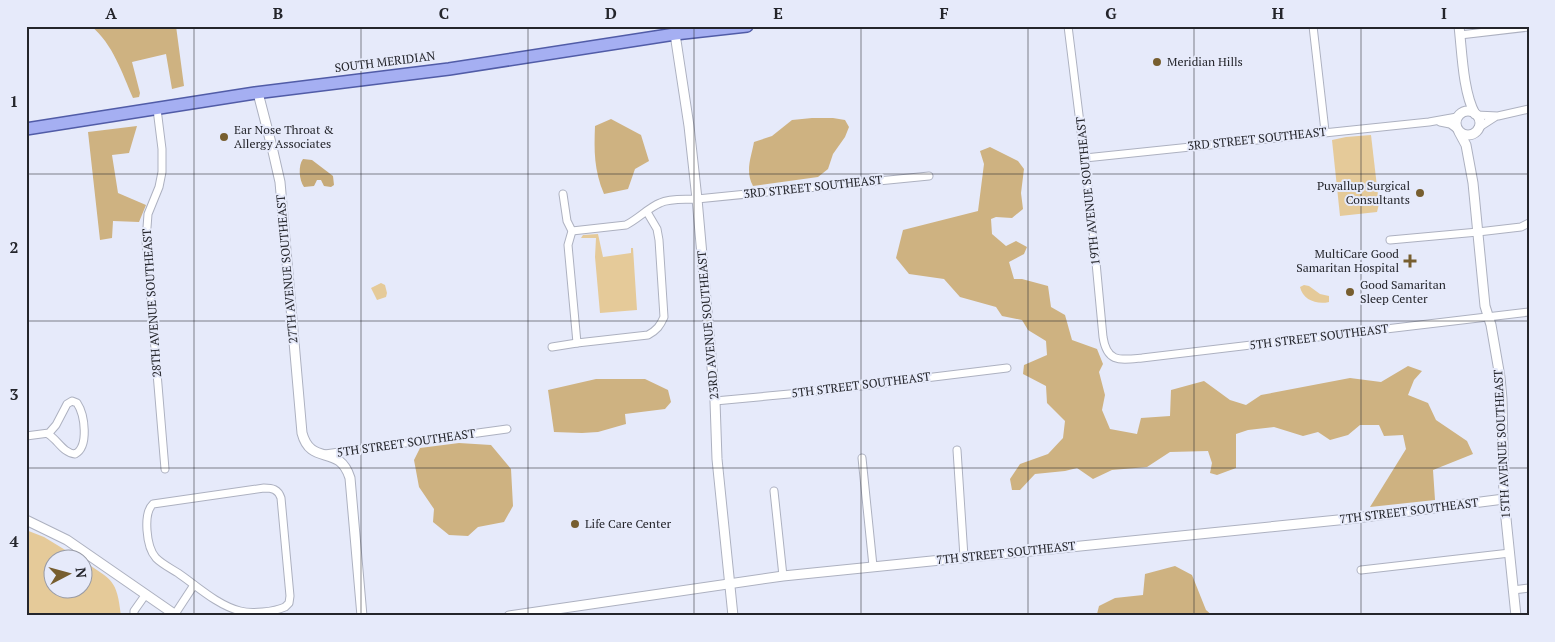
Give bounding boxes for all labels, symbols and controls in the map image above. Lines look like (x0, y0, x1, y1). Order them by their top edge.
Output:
text: A (105, 2, 117, 24)
text: B (273, 2, 283, 24)
text: C (439, 2, 449, 24)
text: D (605, 2, 617, 24)
text: E (773, 2, 783, 24)
text: F (939, 2, 949, 24)
text: G (1105, 2, 1117, 24)
text: H (1272, 2, 1284, 24)
text: I (1441, 2, 1447, 24)
street label: SOUTH MERIDIAN (334, 48, 436, 75)
place label: Meridian Hills (1167, 54, 1243, 69)
marker: Meridian Hills (1151, 56, 1163, 68)
text: 1 (9, 90, 19, 112)
street label: 19TH AVENUE SOUTHEAST (1072, 116, 1103, 266)
place label: Ear Nose Throat & Allergy Associates (234, 122, 334, 151)
street label: 3RD STREET SOUTHEAST (1187, 124, 1328, 153)
marker: Ear Nose Throat & Allergy Associates (218, 131, 230, 143)
street label: 3RD STREET SOUTHEAST (743, 172, 884, 201)
place label: Puyallup Surgical Consultants (1317, 178, 1410, 207)
marker: Puyallup Surgical Consultants (1414, 187, 1426, 199)
street label: 27TH AVENUE SOUTHEAST (272, 194, 300, 344)
street label: 28TH AVENUE SOUTHEAST (139, 228, 164, 378)
text: 2 (9, 236, 19, 258)
place label: MultiCare Good Samaritan Hospital (1296, 246, 1399, 275)
street label: 23RD AVENUE SOUTHEAST (693, 250, 721, 400)
marker: MultiCare Good Samaritan Hospital (1403, 254, 1417, 268)
place label: Good Samaritan Sleep Center (1360, 277, 1446, 306)
marker: Good Samaritan Sleep Center (1344, 286, 1356, 298)
street label: 5TH STREET SOUTHEAST (1249, 320, 1390, 352)
street label: 5TH STREET SOUTHEAST (791, 368, 932, 400)
street label: 15TH AVENUE SOUTHEAST (1490, 369, 1513, 519)
text: 3 (9, 383, 19, 405)
street label: 5TH STREET SOUTHEAST (336, 425, 477, 460)
street label: 7TH STREET SOUTHEAST (1339, 494, 1480, 526)
place label: Life Care Center (585, 516, 671, 531)
marker: Life Care Center (569, 518, 581, 530)
text: 4 (9, 530, 19, 552)
street label: 7TH STREET SOUTHEAST (936, 538, 1077, 567)
north arrow (42, 550, 92, 600)
text: N (71, 566, 91, 579)

